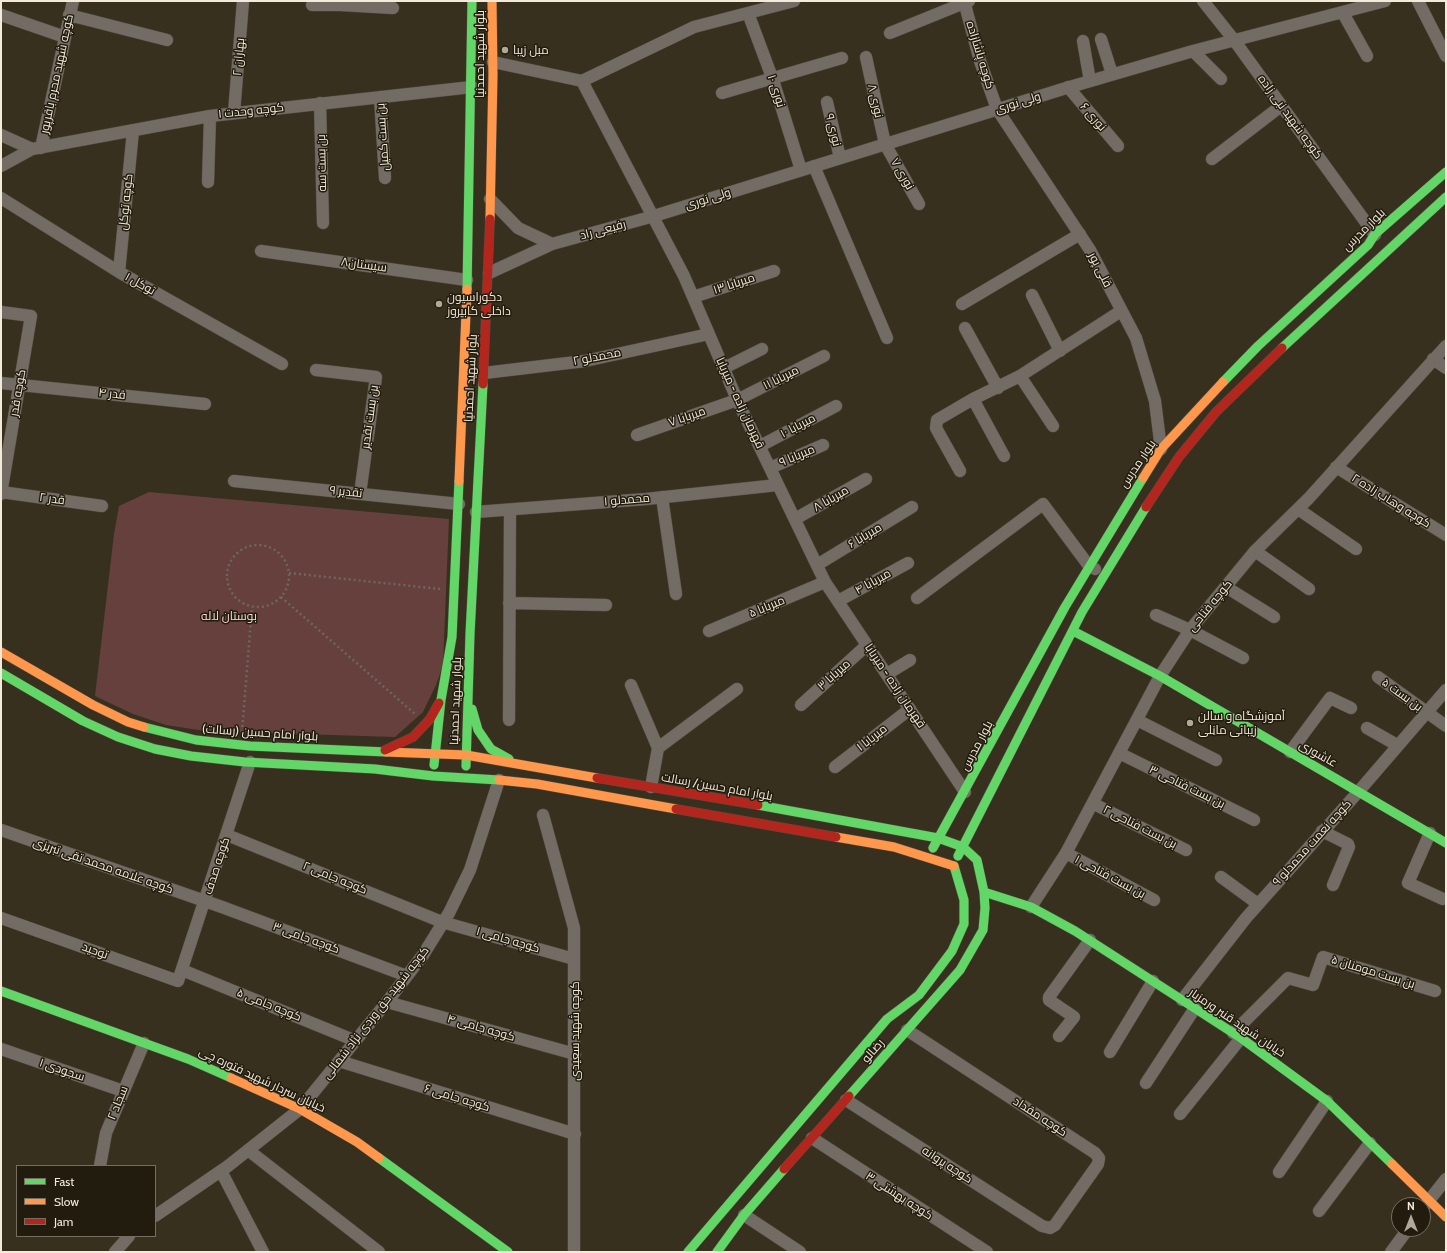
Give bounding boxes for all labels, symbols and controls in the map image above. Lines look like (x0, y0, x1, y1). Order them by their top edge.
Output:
street label: بلوار شهید احمدنیا (473, 10, 487, 98)
street label: کوچه شهید محرم باقرپور (37, 13, 77, 135)
street label: کوچه پاشازاده (963, 19, 997, 91)
street label: بهاران ۲ (230, 37, 248, 77)
place label: مبل زیبا (513, 43, 549, 57)
marker: مبل زیبا (500, 45, 510, 55)
street label: کوچه شهید نبی زاده (1255, 72, 1325, 162)
street label: نوری ۱۰ (764, 73, 788, 109)
street label: نوری ۸ (864, 83, 886, 119)
street label: ولی نوری (993, 89, 1043, 117)
street label: کوچه وحدت ۱ (217, 100, 285, 122)
street label: نوری ۶ (1077, 100, 1109, 134)
street label: بن بست کمیل (373, 103, 393, 171)
street label: نوری ۹ (822, 112, 844, 148)
street label: بن بست سه (314, 134, 330, 192)
street label: نوری ۷ (887, 156, 917, 192)
street label: کوچه توکل (116, 173, 136, 231)
street label: ولی نوری (683, 185, 733, 213)
street label: بلوار مدرس (1340, 206, 1388, 254)
street label: رفیعی راد (578, 217, 628, 243)
street label: قلی پور (1085, 250, 1115, 290)
street label: سیستان۸ (340, 255, 388, 275)
street label: توکل ۱ (122, 270, 158, 298)
street label: میربابا ۱۳ (711, 271, 757, 297)
place label: دکوراسیون داخلی کابیروز (447, 290, 511, 318)
marker: دکوراسیون داخلی کابیروز (434, 299, 444, 309)
street label: بلوار شهید احمدنیا (462, 334, 480, 422)
street label: محمدلو ۲ (572, 345, 622, 369)
street label: قهرمان زاده - میربابا (713, 355, 767, 451)
street label: میربابا ۱۱ (761, 363, 801, 393)
street label: کوچه قدر (7, 368, 29, 418)
street label: بن بست تقدیر (358, 384, 382, 450)
street label: قدر ۴ (98, 385, 126, 403)
street label: میربابا ۷ (666, 404, 708, 430)
street label: میربابا ۱۰ (778, 411, 818, 441)
street label: بلوار مدرس (1117, 437, 1159, 491)
street label: میربابا ۹ (777, 442, 817, 470)
street label: کوچه وهاب زاده ۲ (1349, 471, 1433, 531)
street label: ۹ تقدیر (329, 483, 363, 501)
street label: میربابا ۸ (811, 483, 851, 515)
street label: قدر ۲ (38, 490, 66, 508)
street label: محمدلو ۱ (603, 491, 651, 509)
street label: میربابا ۶ (846, 520, 884, 552)
street label: میربابا ۴ (852, 566, 894, 598)
street label: کوچه فتاحی (1185, 577, 1235, 635)
street label: میربابا ۵ (747, 593, 787, 621)
park label: بوستان لاله (201, 609, 257, 623)
street label: قهرمان زاده - میربابا (861, 641, 929, 731)
street label: بلوار شهید احمدنیا (447, 657, 465, 745)
street label: میربابا ۳ (815, 657, 853, 693)
street label: ۵ بن بست (1379, 675, 1425, 715)
place label: آموزشگاه و سالن زیبائی مانِلی (1198, 709, 1285, 737)
street label: بلوار مدرس (958, 718, 996, 774)
marker: آموزشگاه و سالن زیبائی مانِلی (1185, 718, 1195, 728)
street label: بلوار امام حسین (رسالت) (201, 722, 319, 744)
street label: میربابا ۱ (854, 722, 890, 754)
street label: عاشوری (1296, 737, 1340, 771)
street label: بن بست فتاحی ۳ (1147, 762, 1227, 812)
street label: بلوار امام حسین/ رسالت (660, 770, 774, 804)
street label: کوچه نعمت محمدلو ۹ (1270, 797, 1354, 889)
street label: بن بست فتاحی ۲ (1101, 802, 1179, 852)
street label: کوچه علامه محمد تقی تبریزی (31, 835, 175, 897)
street label: کوچه صدف (201, 836, 233, 896)
street label: بن بست فتاحی ۱ (1072, 852, 1148, 902)
street label: کوچه جامی ۲ (301, 859, 369, 897)
street label: کوچه جامی ۳ (271, 919, 341, 957)
street label: کوچه جامی ۱ (474, 924, 542, 956)
street label: توحید (80, 940, 110, 962)
street label: کوچه شهید حق وردی نژاد شمالی (320, 944, 432, 1082)
street label: ۵ بن بست مومنان (1329, 952, 1417, 992)
street label: کوچه شهید سعیدی (568, 981, 582, 1081)
street label: کوچه جامی ۵ (235, 985, 303, 1025)
street label: خیابان شهید قنبر ورمزیار (1186, 985, 1288, 1061)
street label: کوچه جامی ۴ (445, 1011, 517, 1045)
street label: رضالو (859, 1036, 887, 1066)
street label: خیابان سردار شهید فتوره چی (197, 1044, 327, 1116)
street label: سجودی ۱ (37, 1056, 87, 1084)
street label: کوچه جامی ۶ (423, 1081, 491, 1115)
street label: سجاد ۲ (105, 1084, 131, 1122)
street label: کوچه مقداد (1010, 1094, 1070, 1140)
street label: کوچه پروانه (919, 1143, 975, 1187)
legend (16, 1165, 156, 1237)
street label: کوچه بهشتی ۳ (863, 1169, 935, 1223)
text: Fast (54, 1174, 74, 1189)
text: Slow (54, 1194, 79, 1209)
north arrow (1391, 1197, 1431, 1237)
text: N (1407, 1199, 1415, 1213)
text: Jam (54, 1214, 73, 1229)

